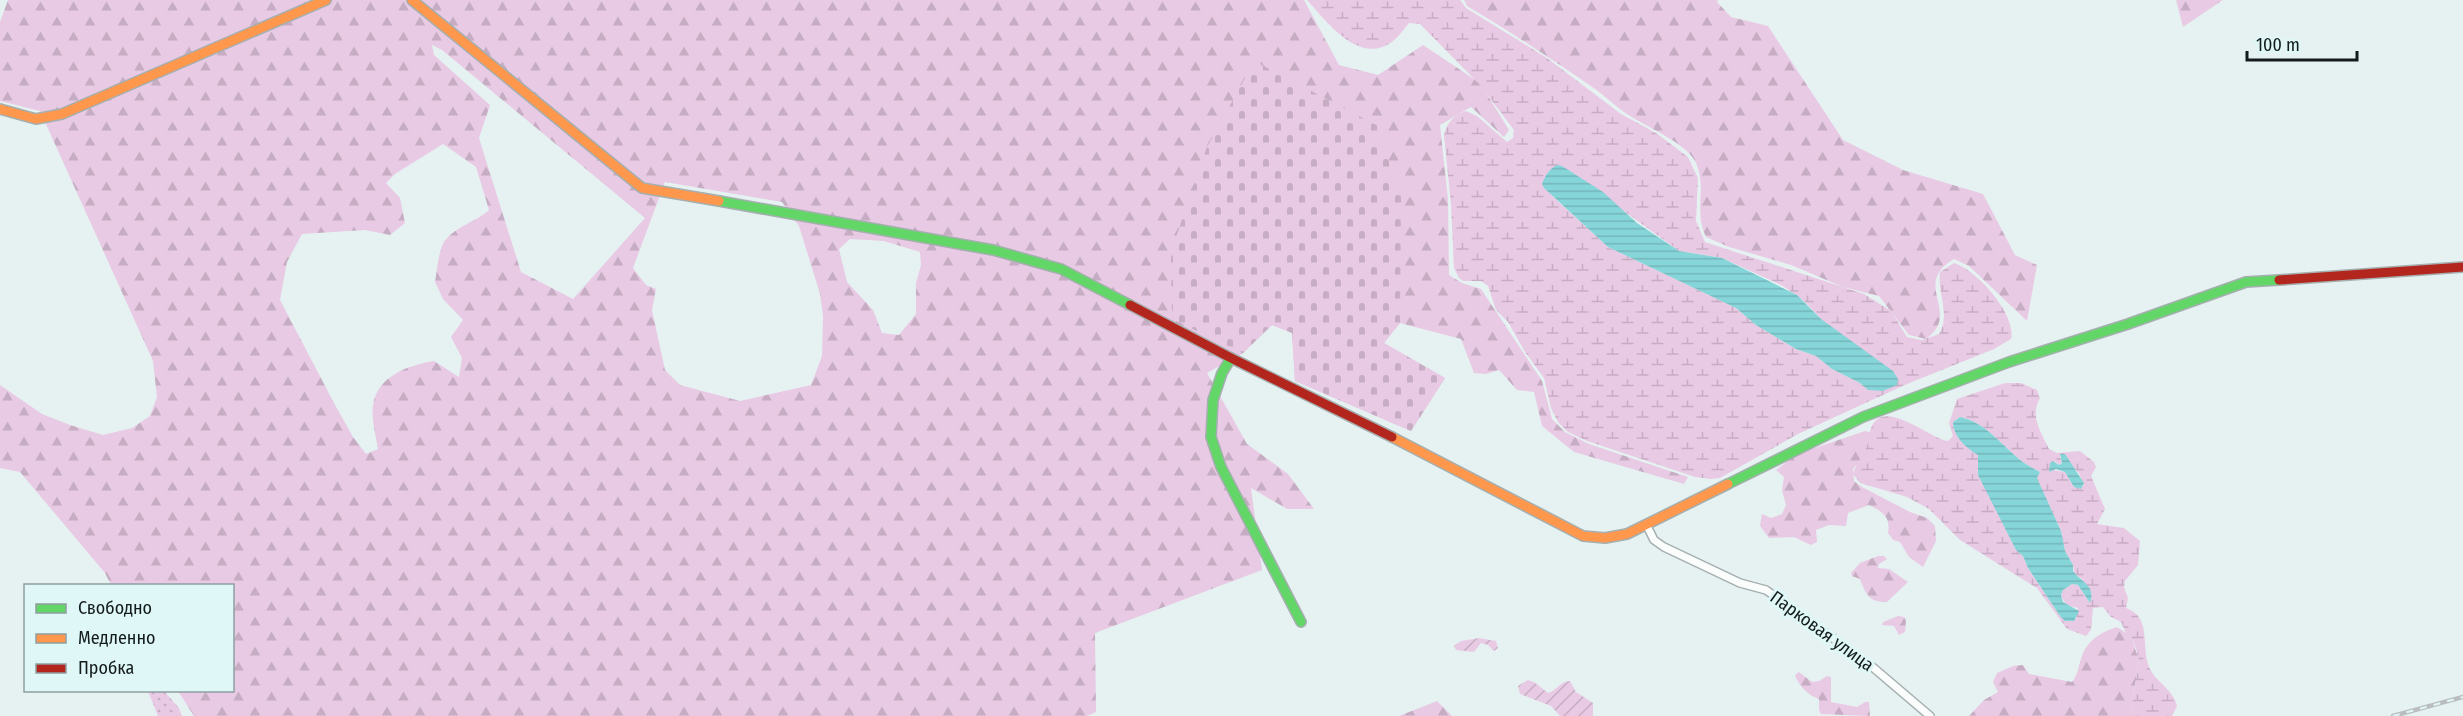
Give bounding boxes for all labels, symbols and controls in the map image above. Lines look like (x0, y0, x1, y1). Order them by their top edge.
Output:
scale bar (2247, 24, 2356, 62)
text: 100 m (2256, 34, 2300, 56)
legend (24, 584, 234, 692)
street label: Парковая улица (1766, 586, 1878, 676)
text: Свободно (78, 597, 152, 619)
text: Медленно (78, 627, 156, 649)
text: Пробка (78, 657, 134, 679)

